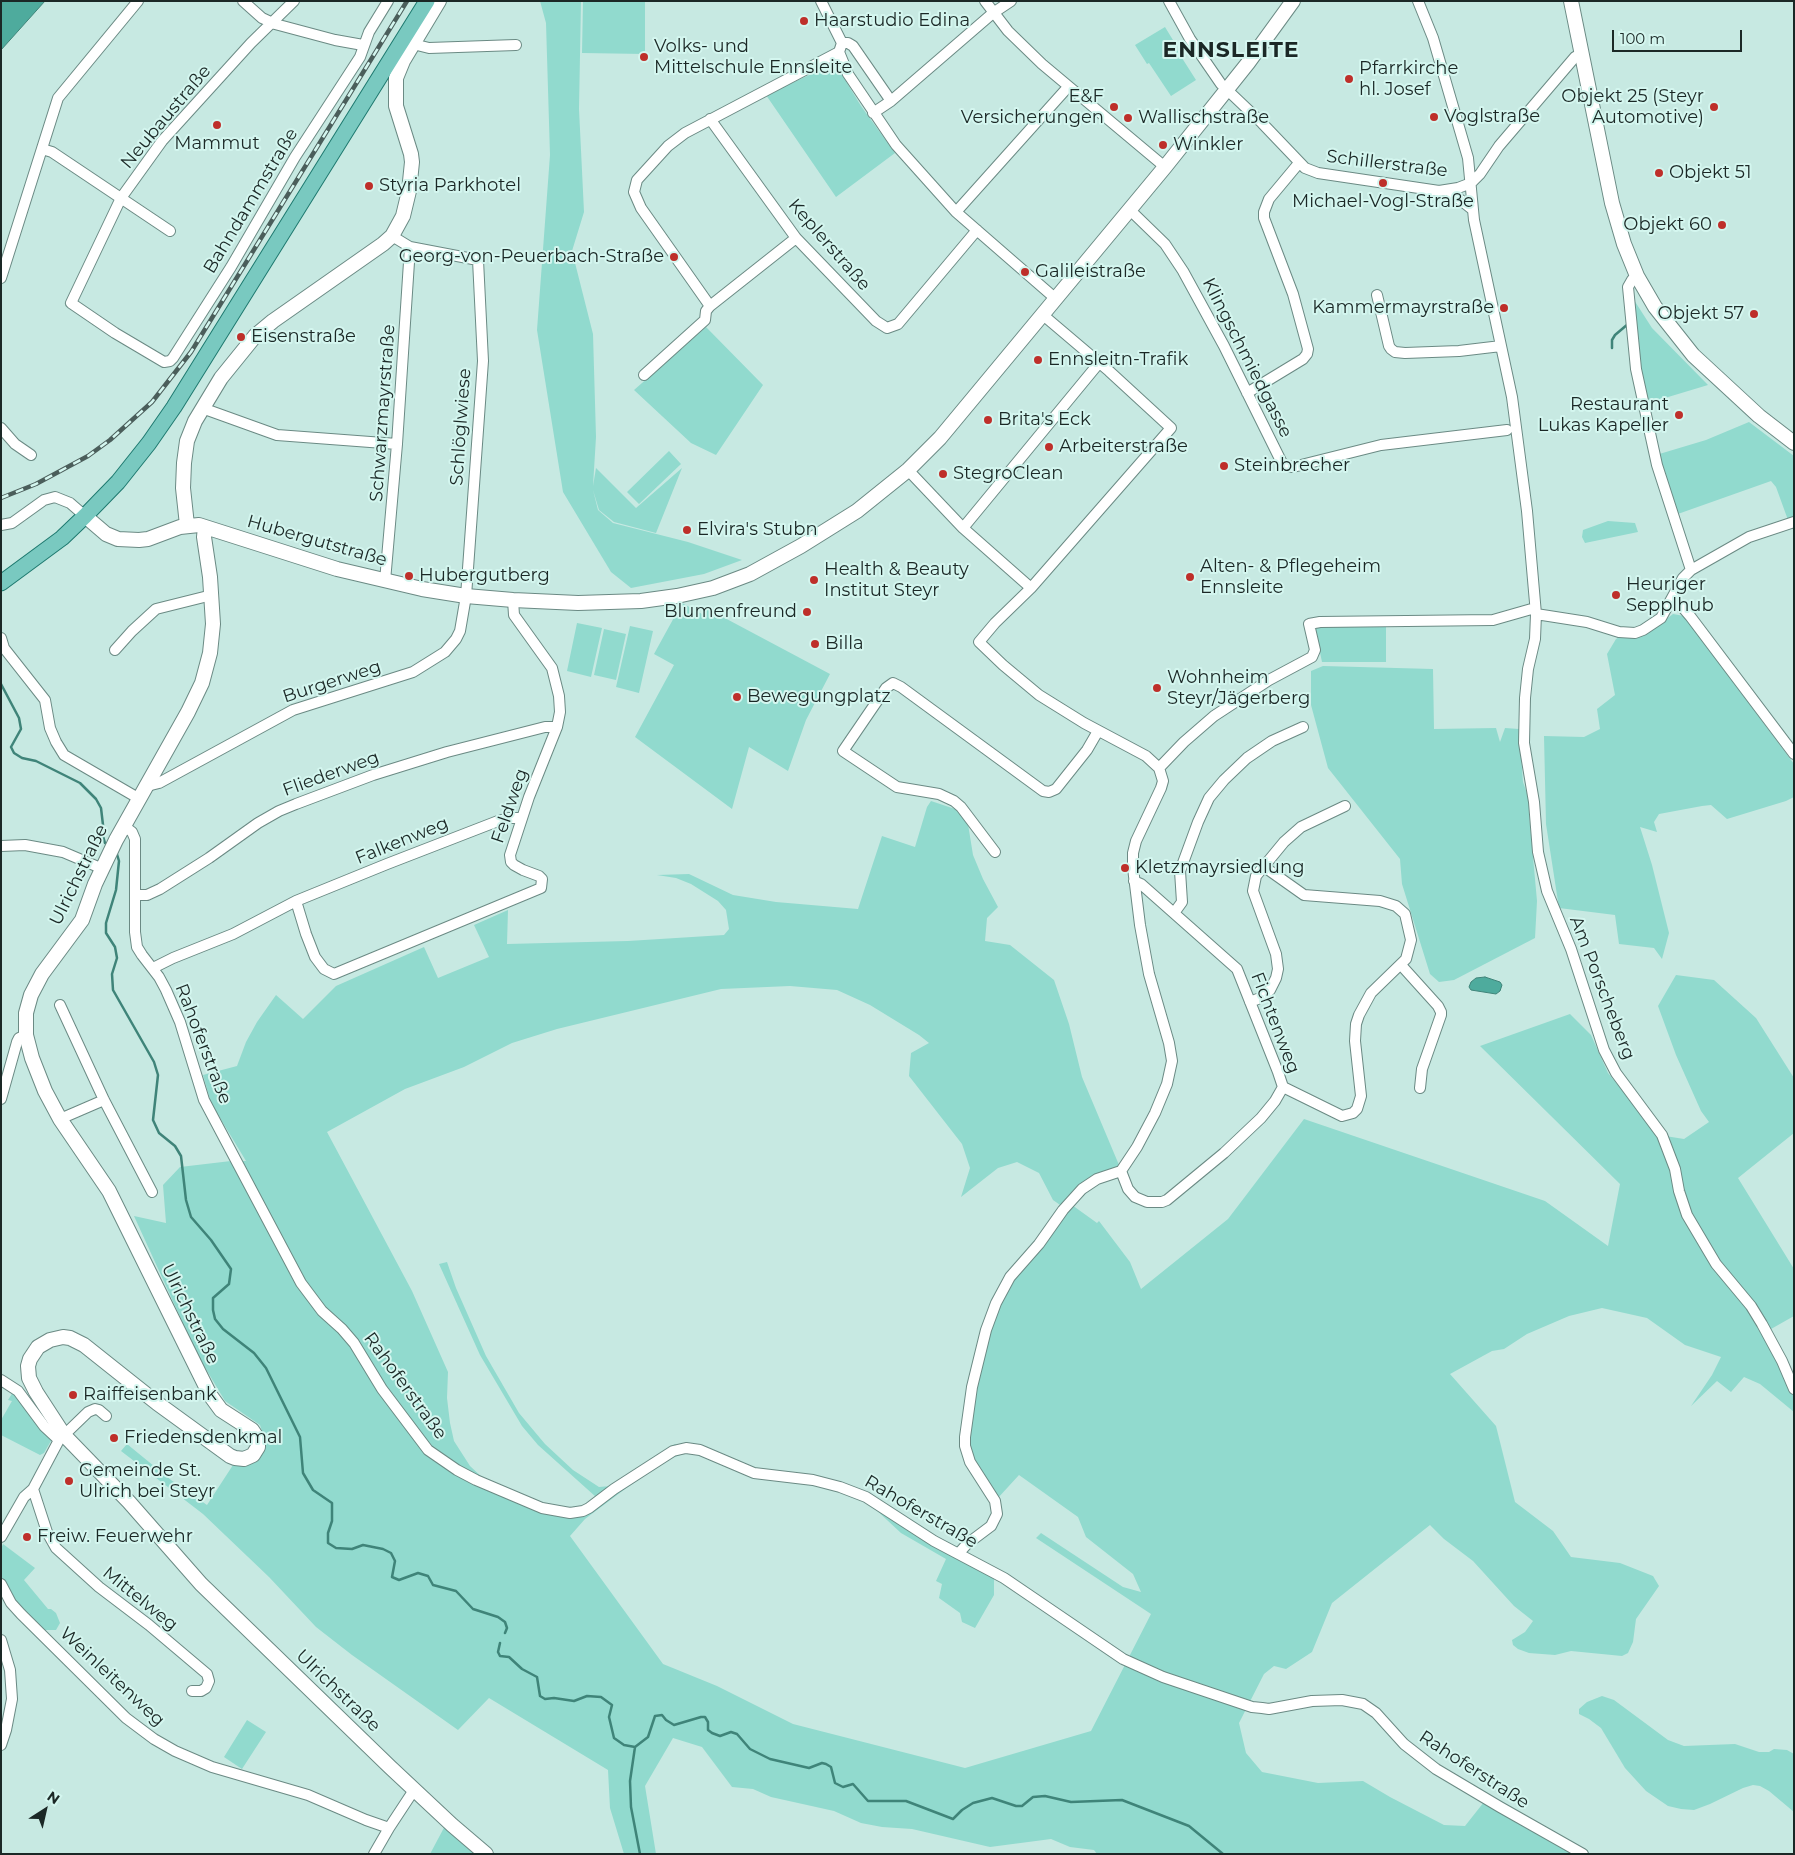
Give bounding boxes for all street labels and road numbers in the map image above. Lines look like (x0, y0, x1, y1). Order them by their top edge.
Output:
street label: Neubaustraße (116, 61, 216, 173)
street label: Bahndammstraße (199, 124, 303, 278)
street label: Schillerstraße (1325, 146, 1449, 182)
street label: Keplerstraße (783, 195, 875, 295)
street label: Klingschmiedgasse (1197, 275, 1297, 441)
street label: Schwarzmayrstraße (366, 323, 400, 503)
street label: Schlöglwiese (446, 368, 476, 486)
street label: Hubergutstraße (245, 511, 389, 571)
street label: Burgerweg (280, 656, 384, 708)
street label: Fliederweg (280, 747, 382, 801)
street label: Feldweg (487, 766, 533, 846)
street label: Falkenweg (352, 813, 452, 869)
street label: Ulrichstraße (45, 821, 113, 929)
street label: Am Porscheberg (1565, 913, 1639, 1063)
street label: Fichtenweg (1246, 969, 1304, 1077)
street label: Rahoferstraße (170, 981, 236, 1107)
street label: Ulrichstraße (156, 1260, 224, 1368)
street label: Rahoferstraße (359, 1328, 451, 1444)
street label: Rahoferstraße (861, 1471, 981, 1553)
street label: Mittelweg (98, 1562, 182, 1636)
street label: Weinleitenweg (55, 1623, 169, 1731)
street label: Ulrichstraße (291, 1645, 385, 1737)
street label: Rahoferstraße (1415, 1726, 1533, 1814)

